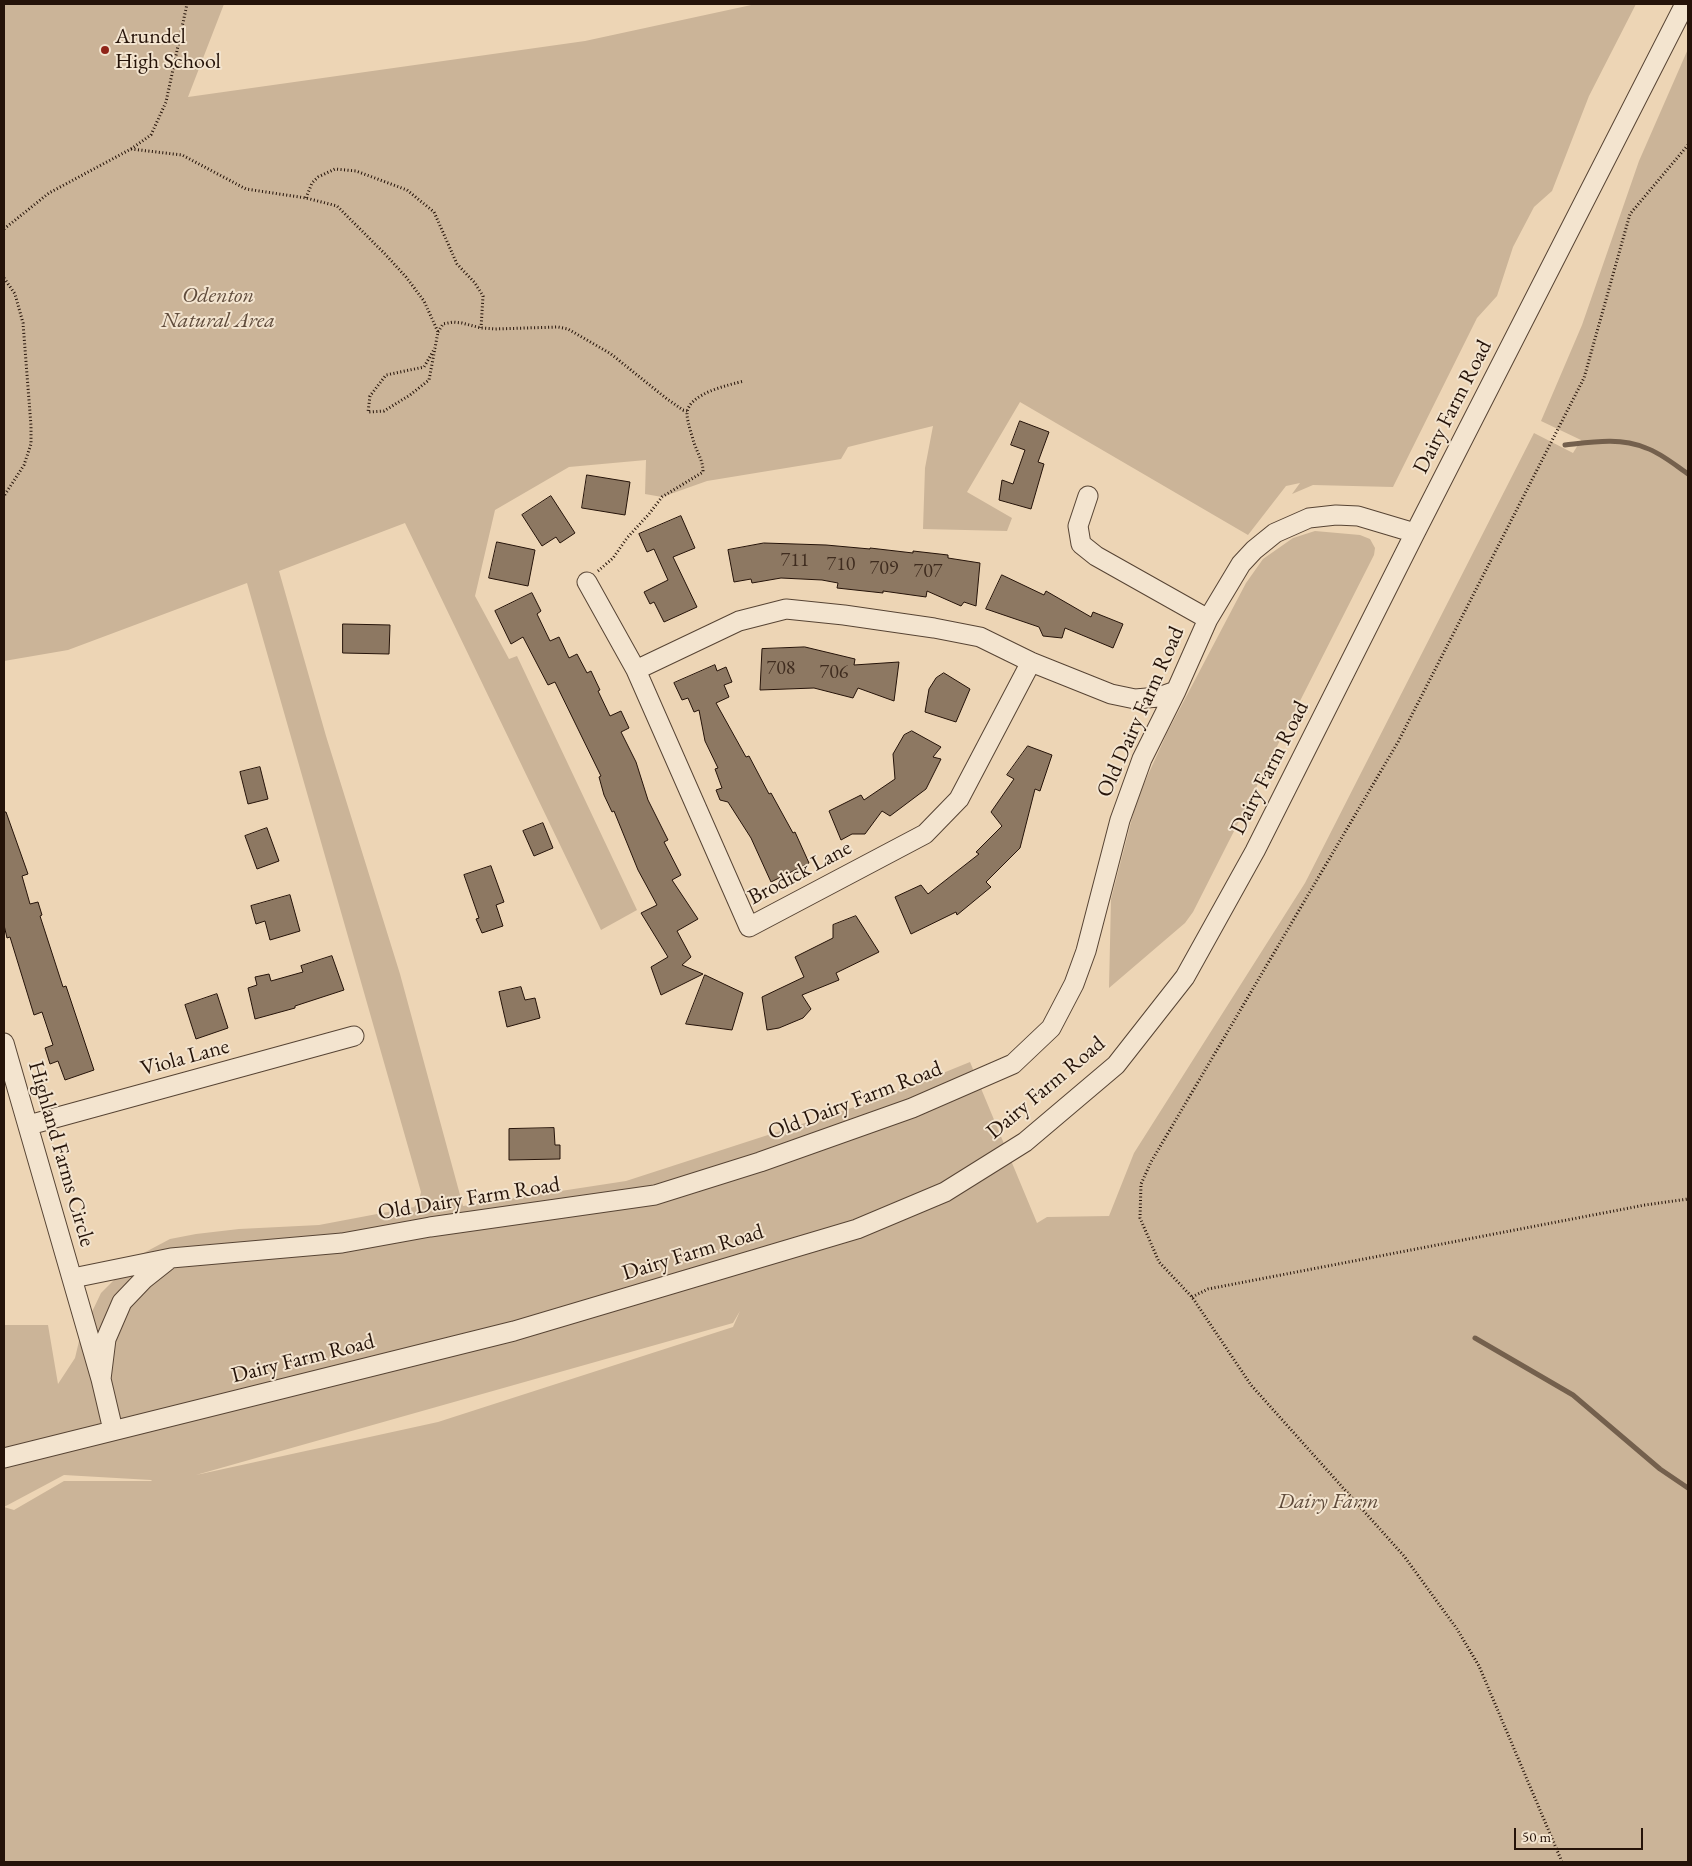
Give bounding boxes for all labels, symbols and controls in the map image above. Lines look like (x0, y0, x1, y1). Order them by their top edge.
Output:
place label: Arundel High School (115, 24, 221, 76)
marker: Arundel High School (99, 44, 111, 56)
park label: Odenton Natural Area (161, 283, 275, 334)
street label: Dairy Farm Road (1408, 336, 1498, 478)
house number: 711 (781, 549, 809, 573)
house number: 710 (827, 553, 855, 577)
house number: 709 (870, 557, 898, 581)
house number: 707 (914, 560, 942, 584)
street label: Old Dairy Farm Road (1092, 623, 1190, 801)
house number: 708 (767, 657, 795, 681)
house number: 706 (820, 661, 848, 685)
street label: Dairy Farm Road (1225, 697, 1315, 839)
street label: Brodick Lane (744, 835, 856, 911)
street label: Dairy Farm Road (981, 1031, 1111, 1145)
street label: Viola Lane (138, 1034, 232, 1082)
street label: Old Dairy Farm Road (764, 1056, 946, 1146)
street label: Highland Farms Circle (22, 1058, 100, 1250)
street label: Old Dairy Farm Road (376, 1172, 562, 1226)
street label: Dairy Farm Road (619, 1219, 767, 1287)
street label: Dairy Farm Road (229, 1328, 377, 1390)
park label: Dairy Farm (1277, 1489, 1379, 1515)
scale bar (1517, 1818, 1646, 1850)
text: 50 m (1522, 1827, 1551, 1846)

